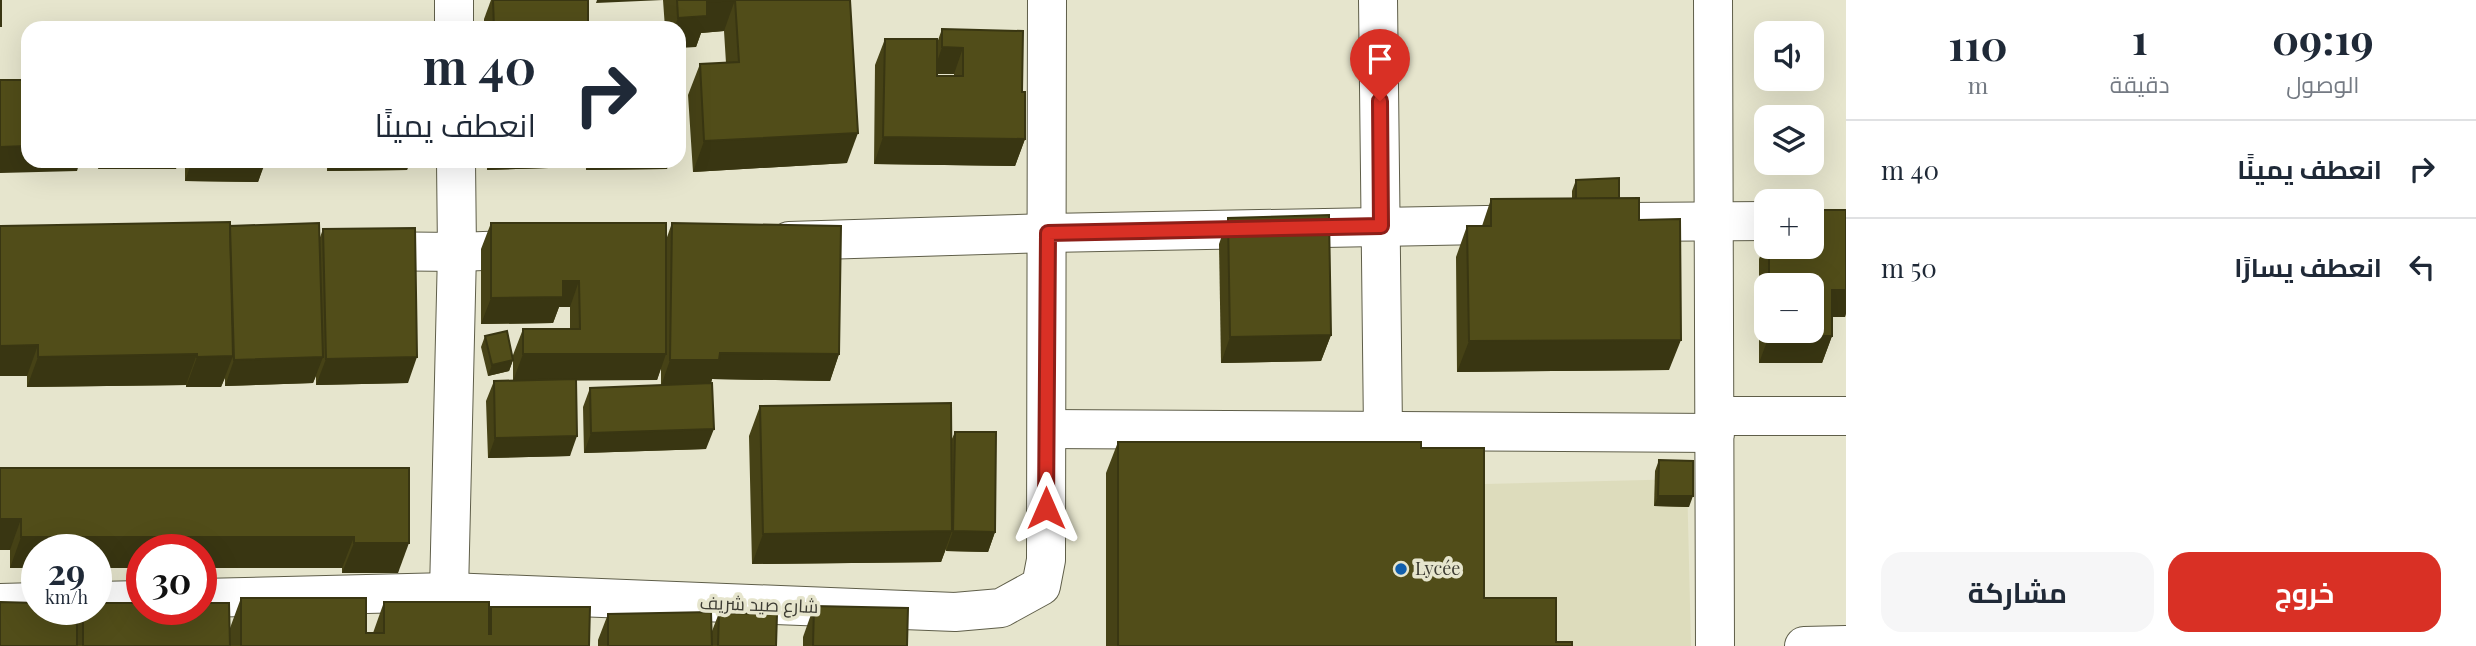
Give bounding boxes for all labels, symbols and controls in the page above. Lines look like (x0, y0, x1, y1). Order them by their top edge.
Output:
text: 1 (2132, 10, 2148, 66)
text: 09:19 (2272, 10, 2374, 66)
text: 110 (1948, 16, 2008, 72)
map controls (1754, 21, 1824, 343)
button: sound (1754, 21, 1824, 91)
pin (1350, 29, 1410, 101)
text: 40 m (423, 32, 536, 97)
icon: arrive (1361, 40, 1399, 78)
icon: right (560, 49, 651, 140)
text: دقيقة (2110, 68, 2170, 99)
text: الوصول (2286, 68, 2359, 99)
text: m (1968, 69, 1988, 100)
text: انعطف يمينًا (374, 102, 536, 145)
button: layers (1754, 105, 1824, 175)
icon: right (2403, 150, 2441, 188)
text: انعطف يمينًا (2237, 151, 2382, 186)
text: 40 m (1881, 152, 1939, 187)
button: + (1754, 189, 1824, 259)
icon: left (2403, 248, 2441, 286)
text: انعطف يسارًا (2234, 249, 2382, 284)
text: 50 m (1881, 250, 1937, 285)
button: − (1754, 273, 1824, 343)
position arrow (1009, 471, 1083, 545)
speed limit sign: 30 (126, 534, 217, 625)
text: 29 (48, 547, 85, 594)
button: مشاركة (1881, 552, 2154, 632)
button: خروج (2168, 552, 2441, 632)
place label: Lycée (1415, 556, 1460, 580)
marker: Lycée (1393, 561, 1409, 577)
text: km/h (45, 585, 88, 609)
street label: شارع صيد شريف (699, 590, 819, 619)

